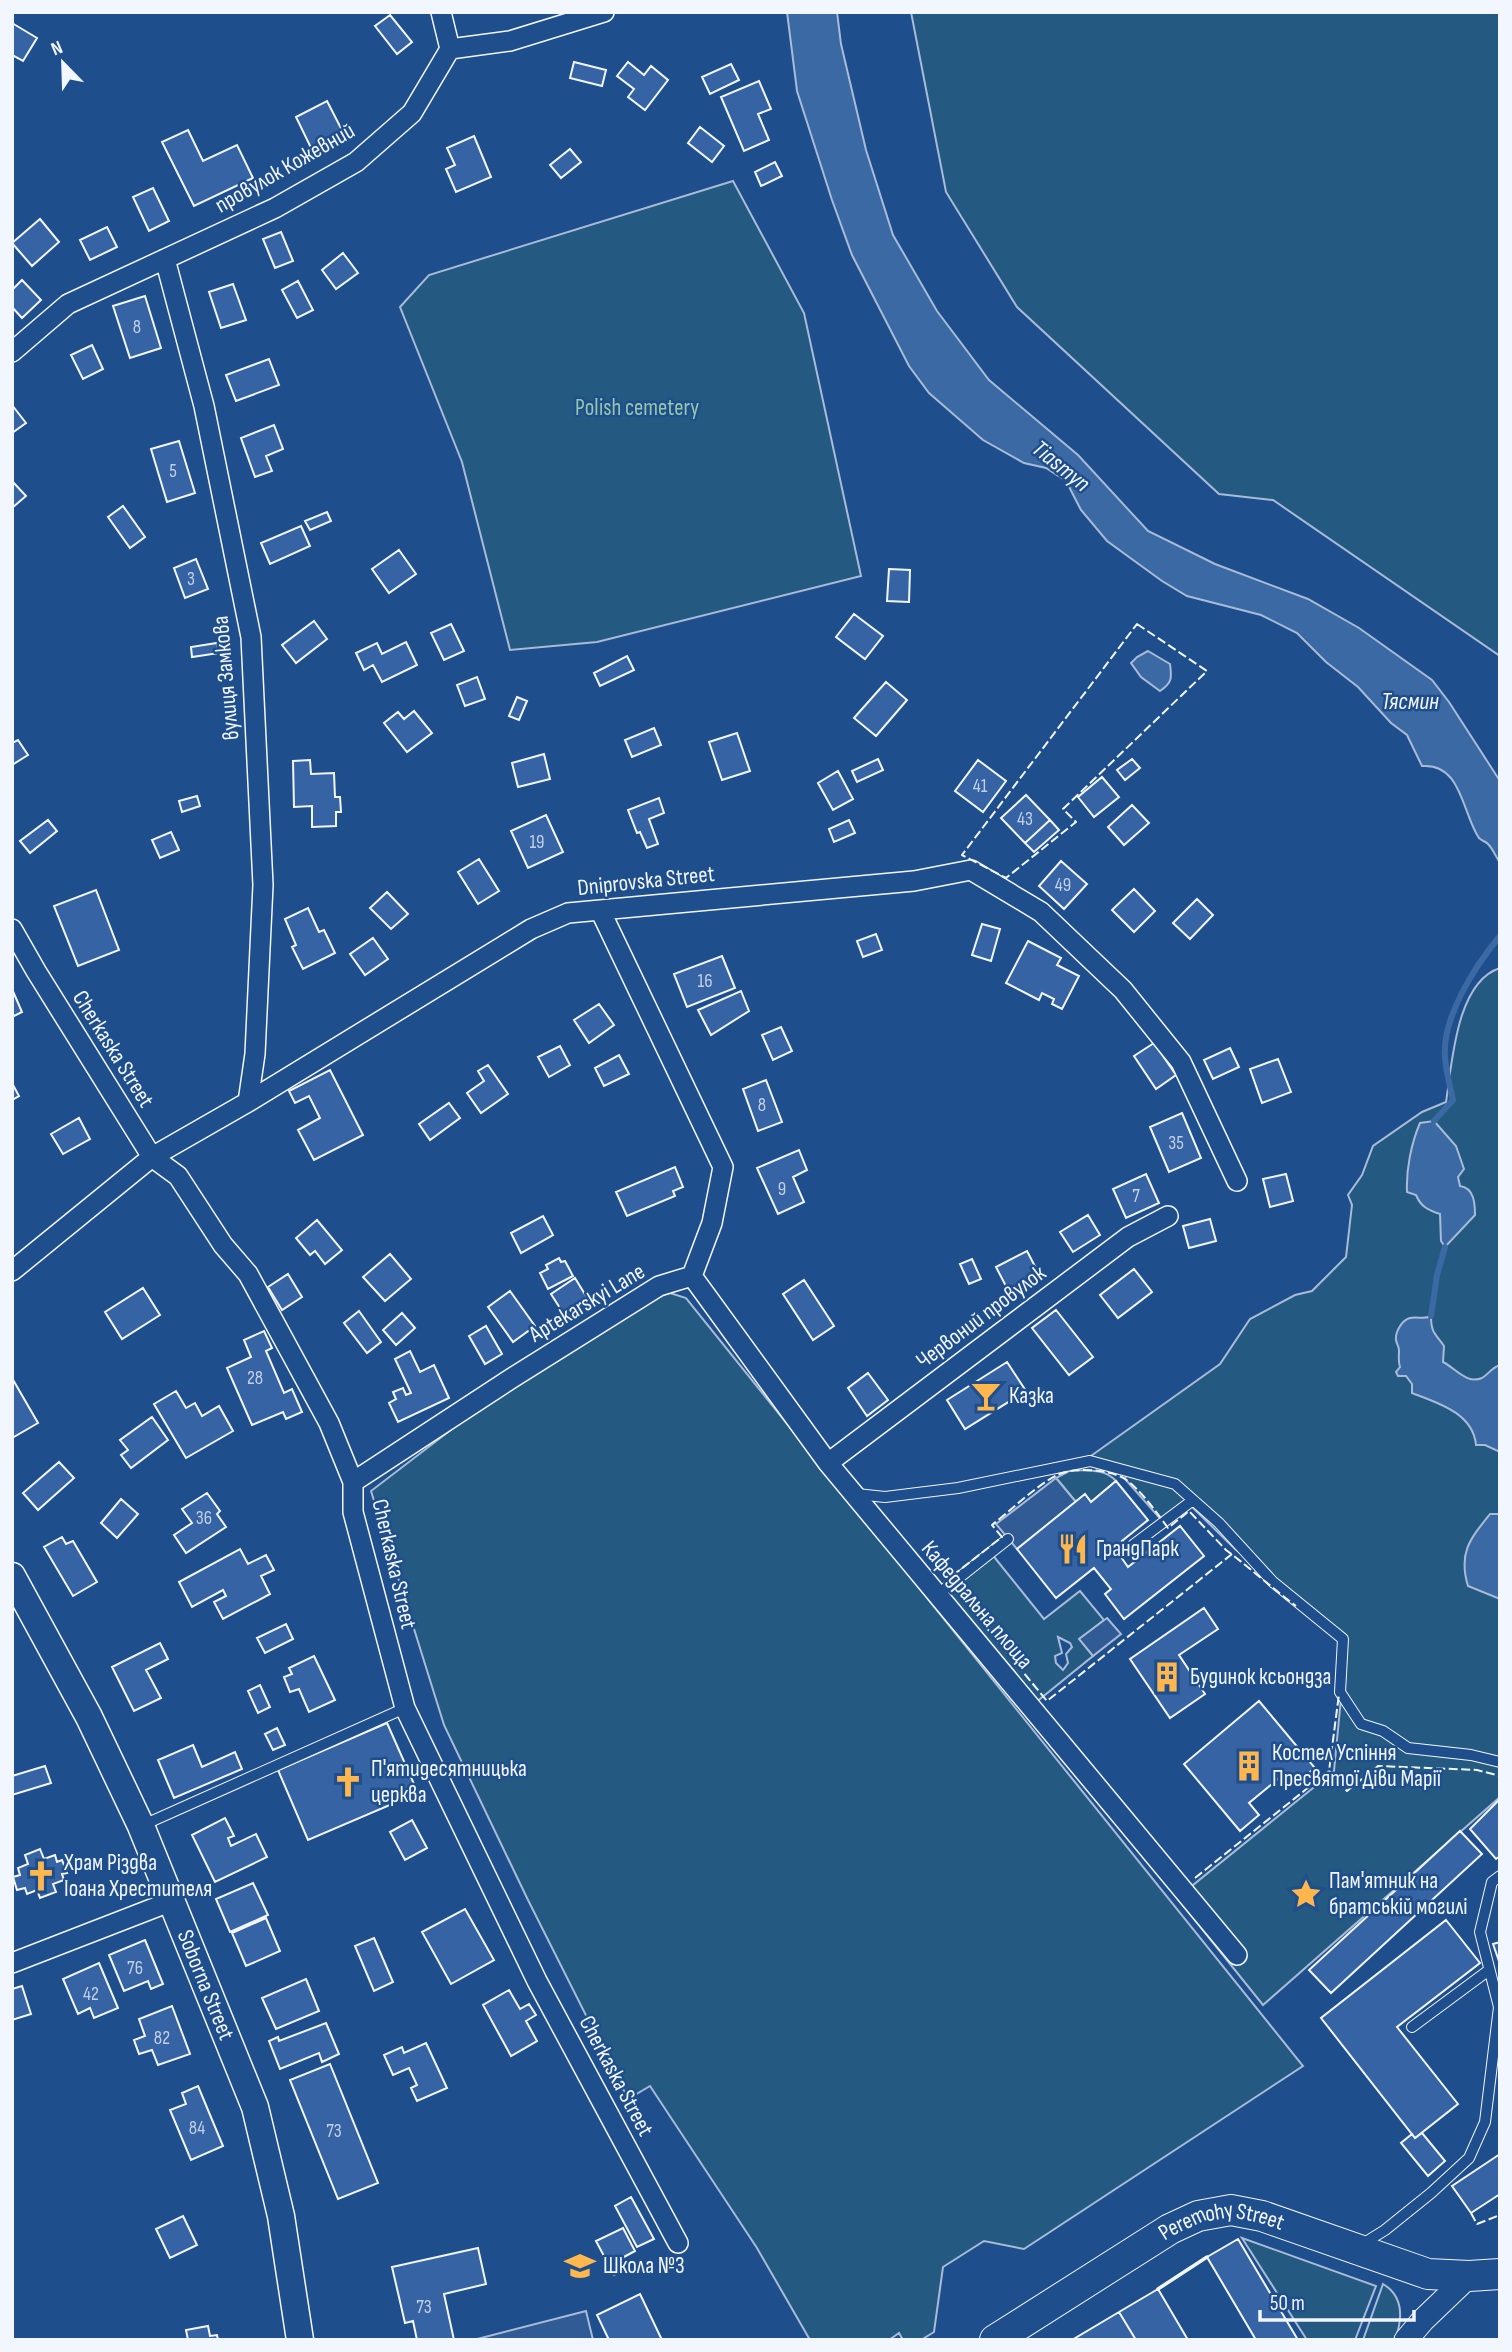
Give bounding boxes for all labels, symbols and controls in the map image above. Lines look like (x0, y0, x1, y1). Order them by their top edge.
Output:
north arrow (28, 28, 98, 98)
text: N (48, 36, 66, 61)
street label: провулок Кожевний (210, 117, 360, 219)
house number: 8 (133, 316, 141, 339)
park label: Polish cemetery (575, 394, 699, 422)
water label: Tiasmyn (1026, 434, 1096, 498)
house number: 5 (169, 460, 177, 483)
house number: 3 (187, 568, 195, 591)
street label: вулиця Замкова (207, 615, 245, 741)
water label: Тясмин (1381, 687, 1439, 716)
house number: 41 (973, 775, 988, 798)
house number: 43 (1017, 808, 1033, 831)
house number: 19 (529, 831, 545, 854)
street label: Dniprovska Street (576, 860, 716, 902)
house number: 49 (1055, 874, 1071, 897)
house number: 16 (698, 970, 712, 993)
street label: Cherkaska Street (66, 985, 160, 1113)
house number: 8 (758, 1094, 766, 1117)
house number: 35 (1168, 1132, 1184, 1155)
house number: 9 (778, 1178, 786, 1201)
house number: 7 (1132, 1185, 1140, 1208)
street label: Aptekarskyi Lane (523, 1257, 650, 1349)
street label: Червоний провулок (911, 1259, 1052, 1375)
house number: 28 (247, 1367, 263, 1390)
bar icon: Казка (969, 1379, 1003, 1413)
place label: Казка (1009, 1382, 1054, 1410)
street label: Cherkaska Street (365, 1496, 423, 1632)
house number: 36 (196, 1507, 212, 1530)
restaurant icon: ГрандПарк (1056, 1532, 1090, 1566)
street label: Кафедральна площа (915, 1535, 1039, 1675)
place label: ГрандПарк (1096, 1535, 1179, 1563)
building icon: Будинок ксьондза (1150, 1660, 1184, 1694)
place label: Будинок ксьондза (1190, 1663, 1331, 1691)
place label: Костел Успіння Пресвятої Діви Марії (1272, 1739, 1442, 1793)
building icon: Костел Успіння Пресвятої Діви Марії (1232, 1749, 1266, 1783)
place label: П'ятидесятницька церква (371, 1755, 527, 1809)
church icon: П'ятидесятницька церква (331, 1765, 365, 1799)
place label: Храм Різдва Іоана Хрестителя (63, 1849, 212, 1903)
church icon: Храм Різдва Іоана Хрестителя (24, 1859, 58, 1893)
place label: Пам'ятник на братській могилі (1329, 1867, 1468, 1921)
place icon: Пам'ятник на братській могилі (1289, 1877, 1323, 1911)
street label: Soborna Street (171, 1926, 240, 2044)
house number: 76 (127, 1957, 143, 1980)
house number: 42 (83, 1983, 99, 2006)
street label: Cherkaska Street (573, 2011, 659, 2141)
house number: 82 (154, 2027, 170, 2050)
house number: 84 (189, 2117, 205, 2140)
house number: 73 (326, 2120, 342, 2143)
street label: Peremohy Street (1153, 2196, 1288, 2247)
school or university icon: Школа №3 (563, 2249, 597, 2283)
place label: Школа №3 (603, 2252, 685, 2280)
scale bar (1260, 2278, 1414, 2322)
text: 50 m (1270, 2291, 1305, 2316)
house number: 73 (416, 2296, 432, 2319)

